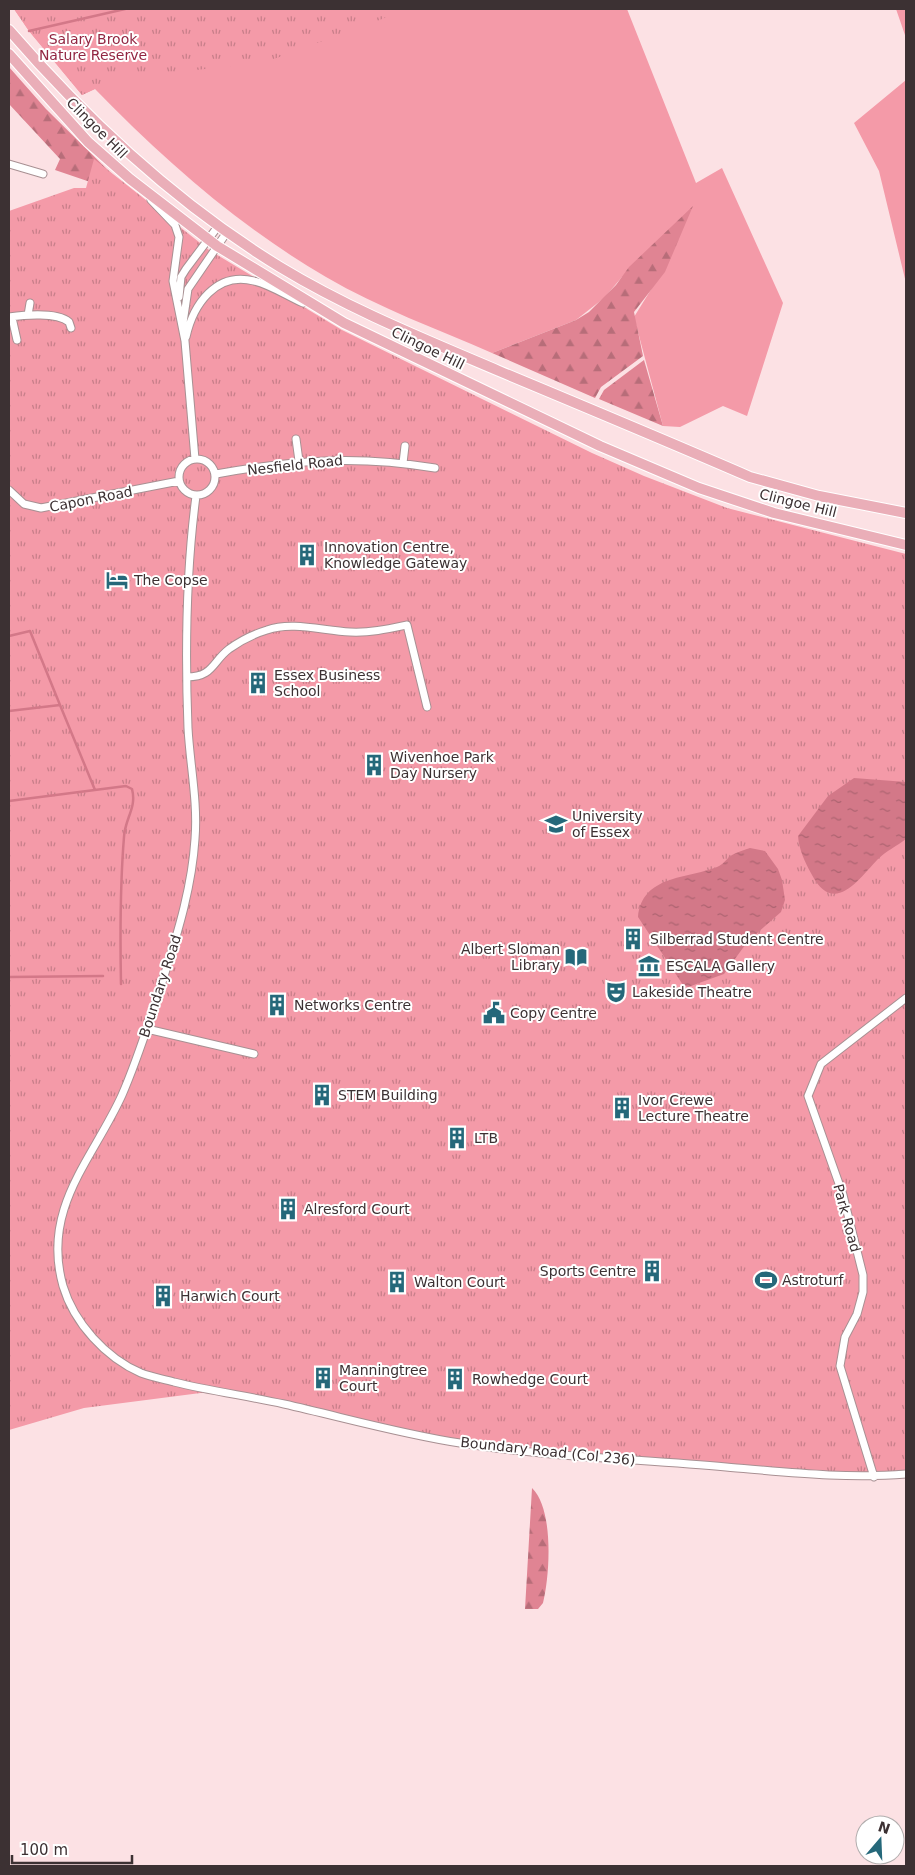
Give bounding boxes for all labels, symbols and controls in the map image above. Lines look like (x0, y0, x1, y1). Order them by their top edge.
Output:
park label: Salary Brook Nature Reserve (39, 31, 147, 63)
street label: Clingoe Hill (63, 94, 131, 162)
street label: Clingoe Hill (389, 323, 467, 373)
street label: Nesfield Road (246, 452, 344, 478)
street label: Capon Road (48, 483, 134, 515)
street label: Clingoe Hill (758, 486, 838, 520)
place label: Innovation Centre, Knowledge Gateway (324, 539, 467, 571)
building icon: Innovation Centre, Knowledge Gateway (294, 542, 320, 568)
hotel icon: The Copse (104, 567, 130, 593)
place label: The Copse (133, 572, 208, 588)
place label: Essex Business School (274, 667, 380, 699)
building icon: Essex Business School (245, 670, 271, 696)
place label: Wivenhoe Park Day Nursery (390, 749, 495, 781)
building icon: Wivenhoe Park Day Nursery (361, 752, 387, 778)
place label: University of Essex (572, 808, 643, 840)
school or university icon: University of Essex (543, 811, 569, 837)
building icon: Silberrad Student Centre (620, 926, 646, 952)
place label: Silberrad Student Centre (650, 931, 824, 947)
street label: Boundary Road (136, 933, 184, 1039)
place label: Albert Sloman Library (461, 941, 560, 973)
library icon: Albert Sloman Library (563, 944, 589, 970)
museum icon: ESCALA Gallery (636, 953, 662, 979)
place label: ESCALA Gallery (666, 958, 775, 974)
theatre icon: Lakeside Theatre (603, 979, 629, 1005)
place label: Lakeside Theatre (632, 984, 752, 1000)
building icon: Networks Centre (264, 992, 290, 1018)
place label: Networks Centre (294, 997, 411, 1013)
public building icon: Copy Centre (481, 1000, 507, 1026)
place label: Copy Centre (510, 1005, 597, 1021)
building icon: STEM Building (309, 1082, 335, 1108)
place label: STEM Building (338, 1087, 438, 1103)
place label: Ivor Crewe Lecture Theatre (638, 1092, 749, 1124)
building icon: Ivor Crewe Lecture Theatre (609, 1095, 635, 1121)
building icon: LTB (444, 1125, 470, 1151)
place label: LTB (474, 1130, 498, 1146)
street label: Park Road (830, 1182, 864, 1254)
building icon: Alresford Court (275, 1196, 301, 1222)
place label: Alresford Court (304, 1201, 410, 1217)
building icon: Sports Centre (639, 1258, 665, 1284)
place label: Sports Centre (540, 1263, 636, 1279)
sports icon: Astroturf (753, 1267, 779, 1293)
building icon: Walton Court (384, 1269, 410, 1295)
place label: Astroturf (782, 1272, 844, 1288)
place label: Walton Court (414, 1274, 506, 1290)
building icon: Harwich Court (150, 1283, 176, 1309)
place label: Harwich Court (180, 1288, 280, 1304)
place label: Manningtree Court (339, 1362, 427, 1394)
building icon: Manningtree Court (310, 1365, 336, 1391)
building icon: Rowhedge Court (442, 1366, 468, 1392)
place label: Rowhedge Court (472, 1371, 588, 1387)
street label: Boundary Road (Col 236) (460, 1434, 636, 1468)
north arrow (855, 1815, 905, 1865)
text: N (876, 1818, 892, 1837)
scale bar (12, 1832, 132, 1864)
text: 100 m (20, 1841, 68, 1859)

